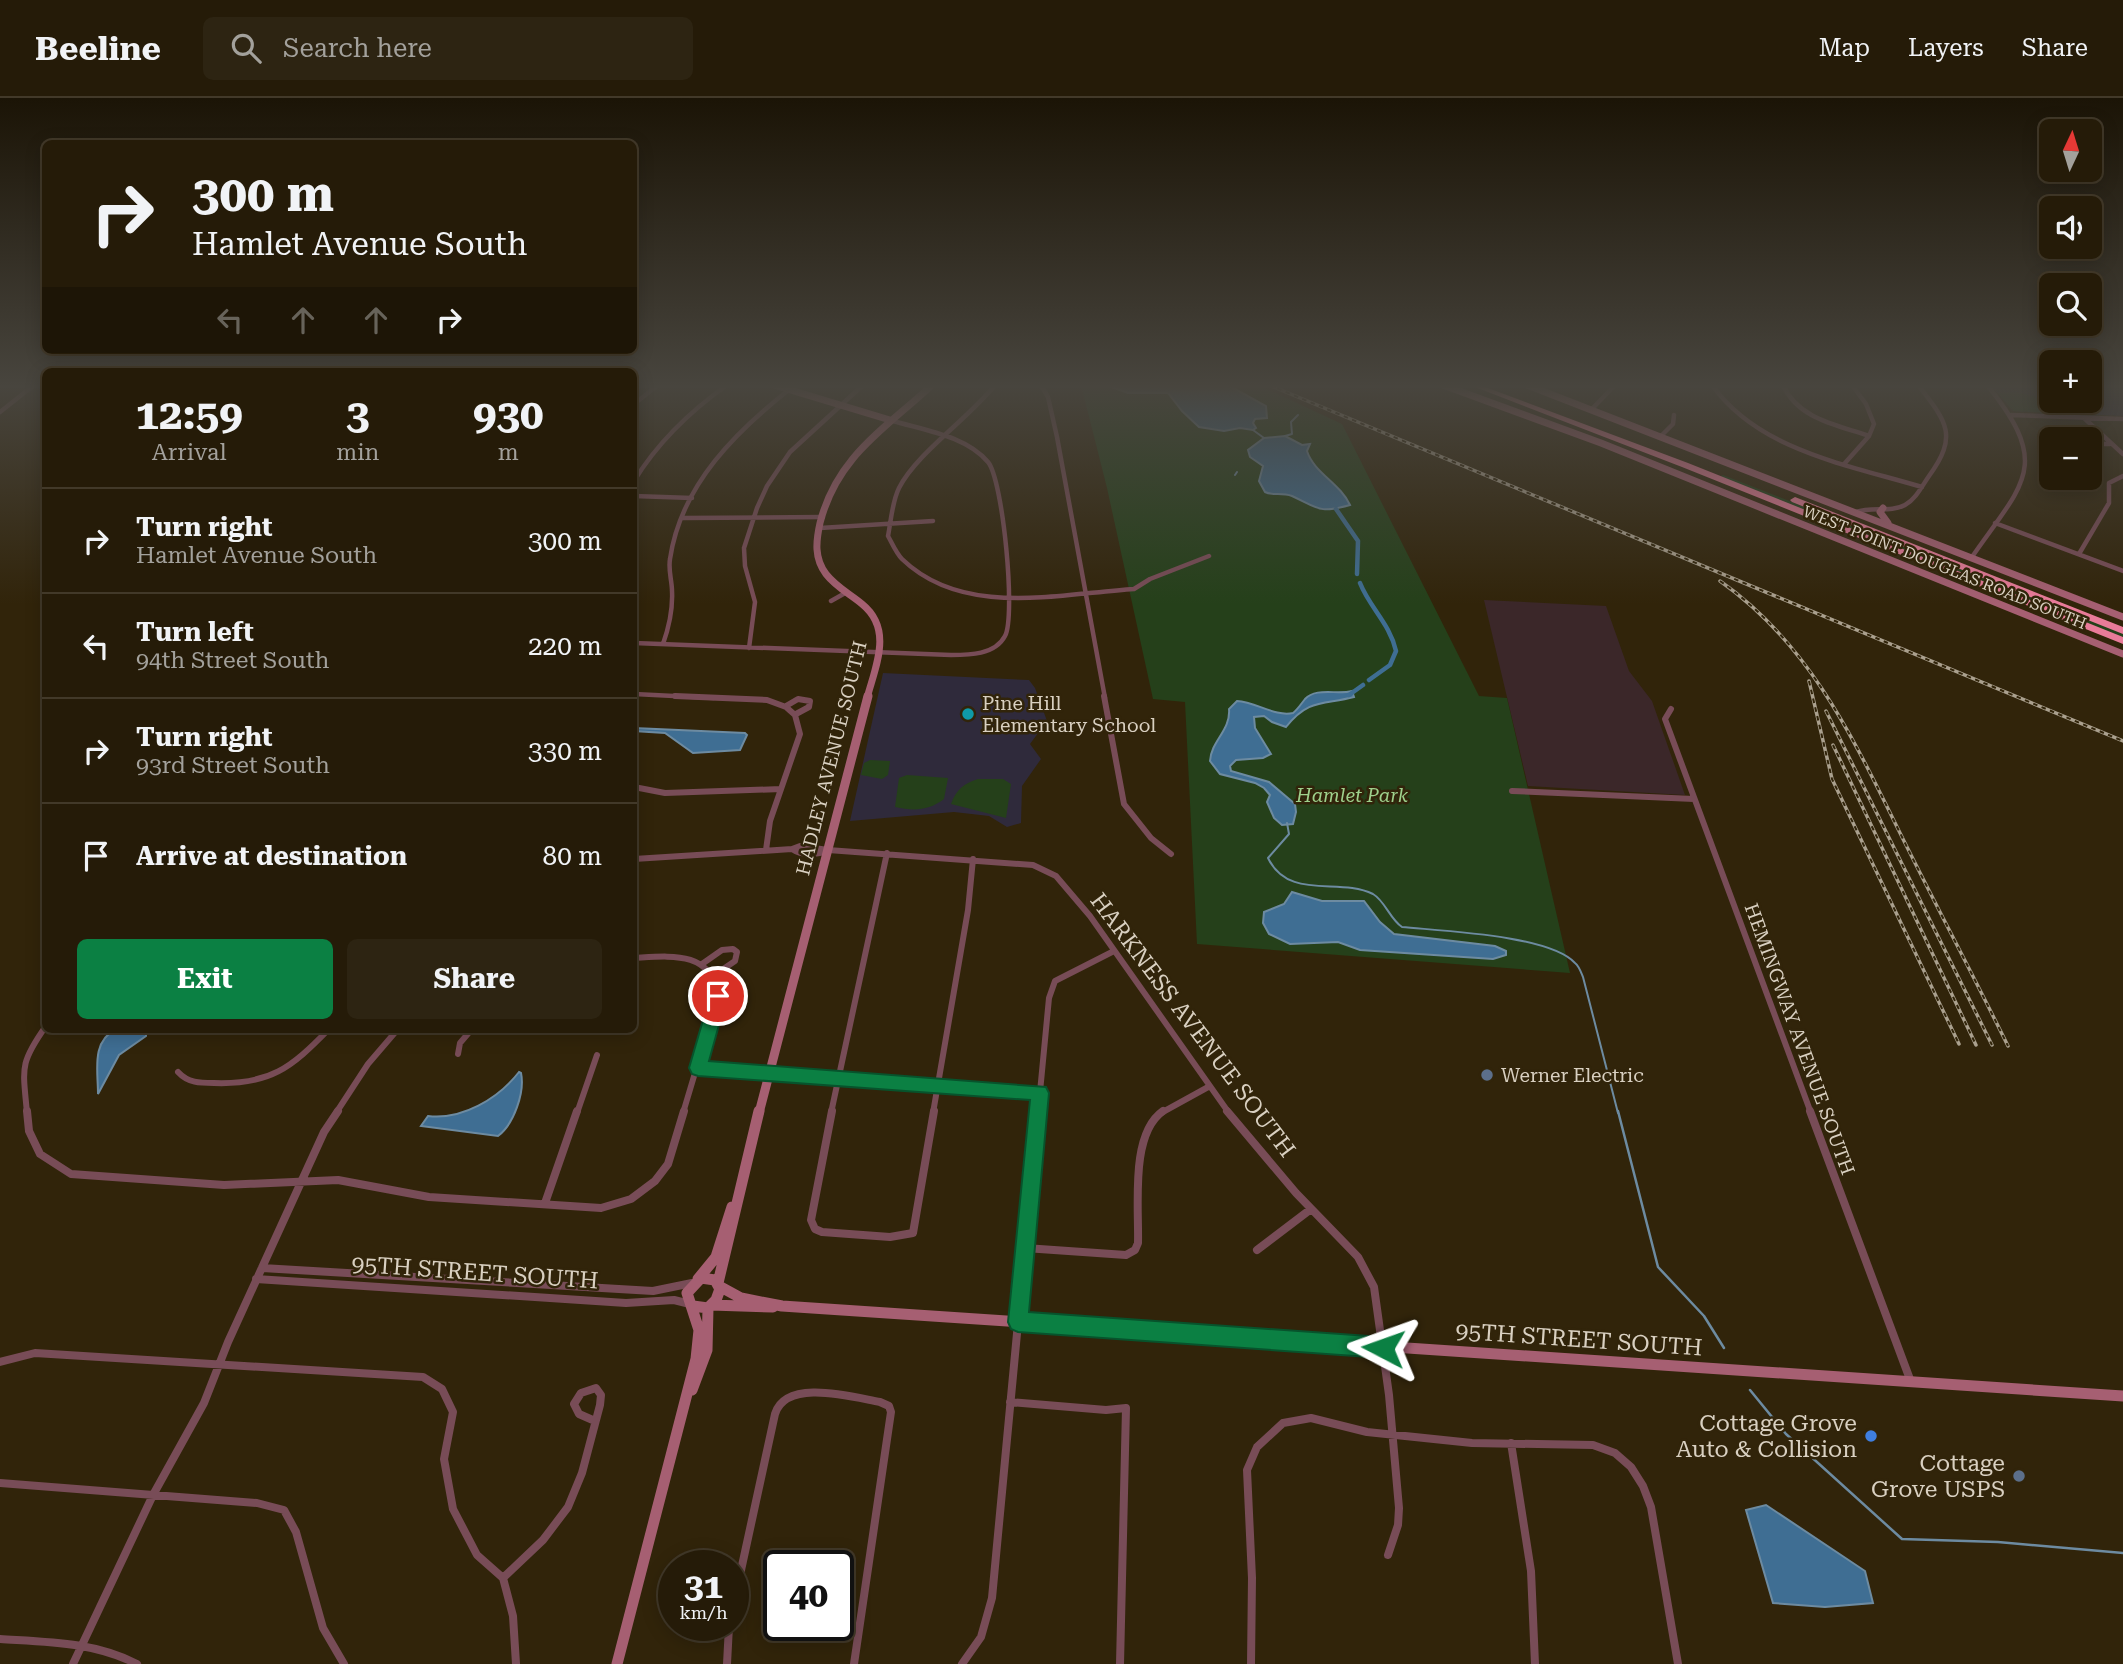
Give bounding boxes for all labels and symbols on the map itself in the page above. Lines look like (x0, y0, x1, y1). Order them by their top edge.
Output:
north arrow (2039, 119, 2102, 182)
street label: WEST POINT DOUGLAS ROAD SOUTH (1800, 502, 2089, 633)
street label: HADLEY AVENUE SOUTH (791, 638, 872, 878)
place label: Pine Hill Elementary School (982, 692, 1156, 737)
marker: Pine Hill Elementary School (960, 706, 976, 722)
park label: Hamlet Park (1295, 784, 1409, 807)
street label: HARKNESS AVENUE SOUTH (1084, 888, 1301, 1163)
street label: HEMINGWAY AVENUE SOUTH (1740, 900, 1859, 1178)
pin (688, 966, 748, 1026)
place label: Werner Electric (1501, 1064, 1644, 1087)
marker: Werner Electric (1479, 1067, 1495, 1083)
street label: 95TH STREET SOUTH (351, 1250, 599, 1295)
position arrow (1346, 1311, 1420, 1385)
street label: 95TH STREET SOUTH (1455, 1317, 1703, 1362)
place label: Cottage Grove Auto & Collision (1676, 1410, 1857, 1463)
marker: Cottage Grove Auto & Collision (1863, 1428, 1879, 1444)
place label: Cottage Grove USPS (1871, 1450, 2005, 1503)
marker: Cottage Grove USPS (2011, 1468, 2027, 1484)
speed limit sign: 40 (763, 1550, 854, 1641)

